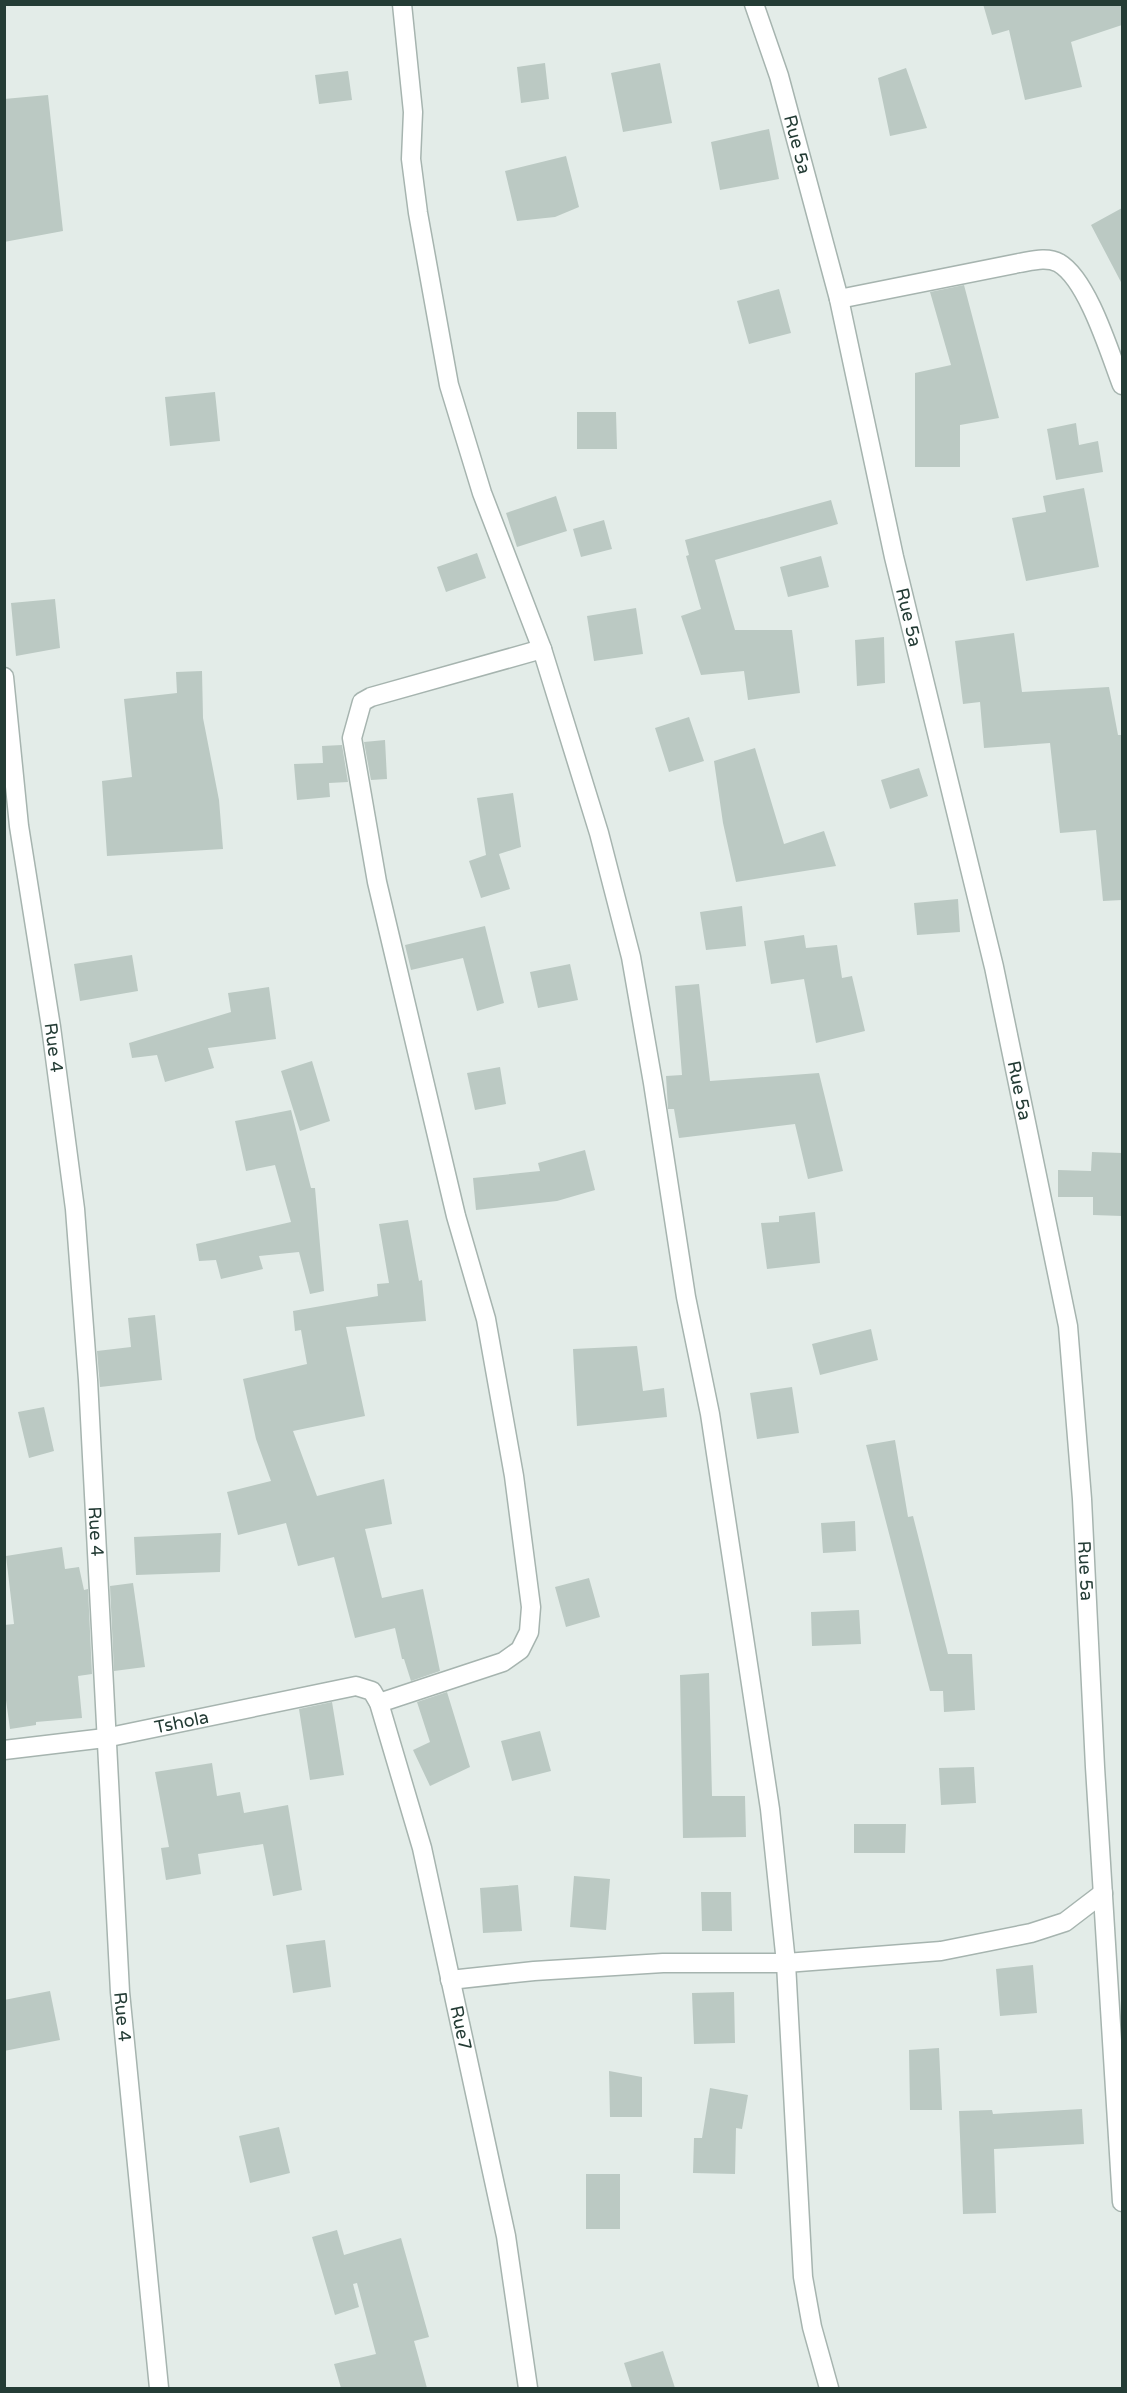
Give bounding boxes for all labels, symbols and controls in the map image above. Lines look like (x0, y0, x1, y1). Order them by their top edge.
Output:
street label: Rue 5a (779, 112, 816, 176)
street label: Rue 5a (891, 585, 927, 649)
street label: Rue 4 (40, 1021, 68, 1074)
street label: Rue 5a (1003, 1059, 1036, 1122)
street label: Rue 4 (84, 1506, 108, 1557)
street label: Rue 5a (1073, 1540, 1098, 1601)
street label: Tshola (153, 1706, 211, 1738)
street label: Rue 4 (109, 1991, 136, 2043)
street label: Rue7 (445, 2003, 476, 2052)

